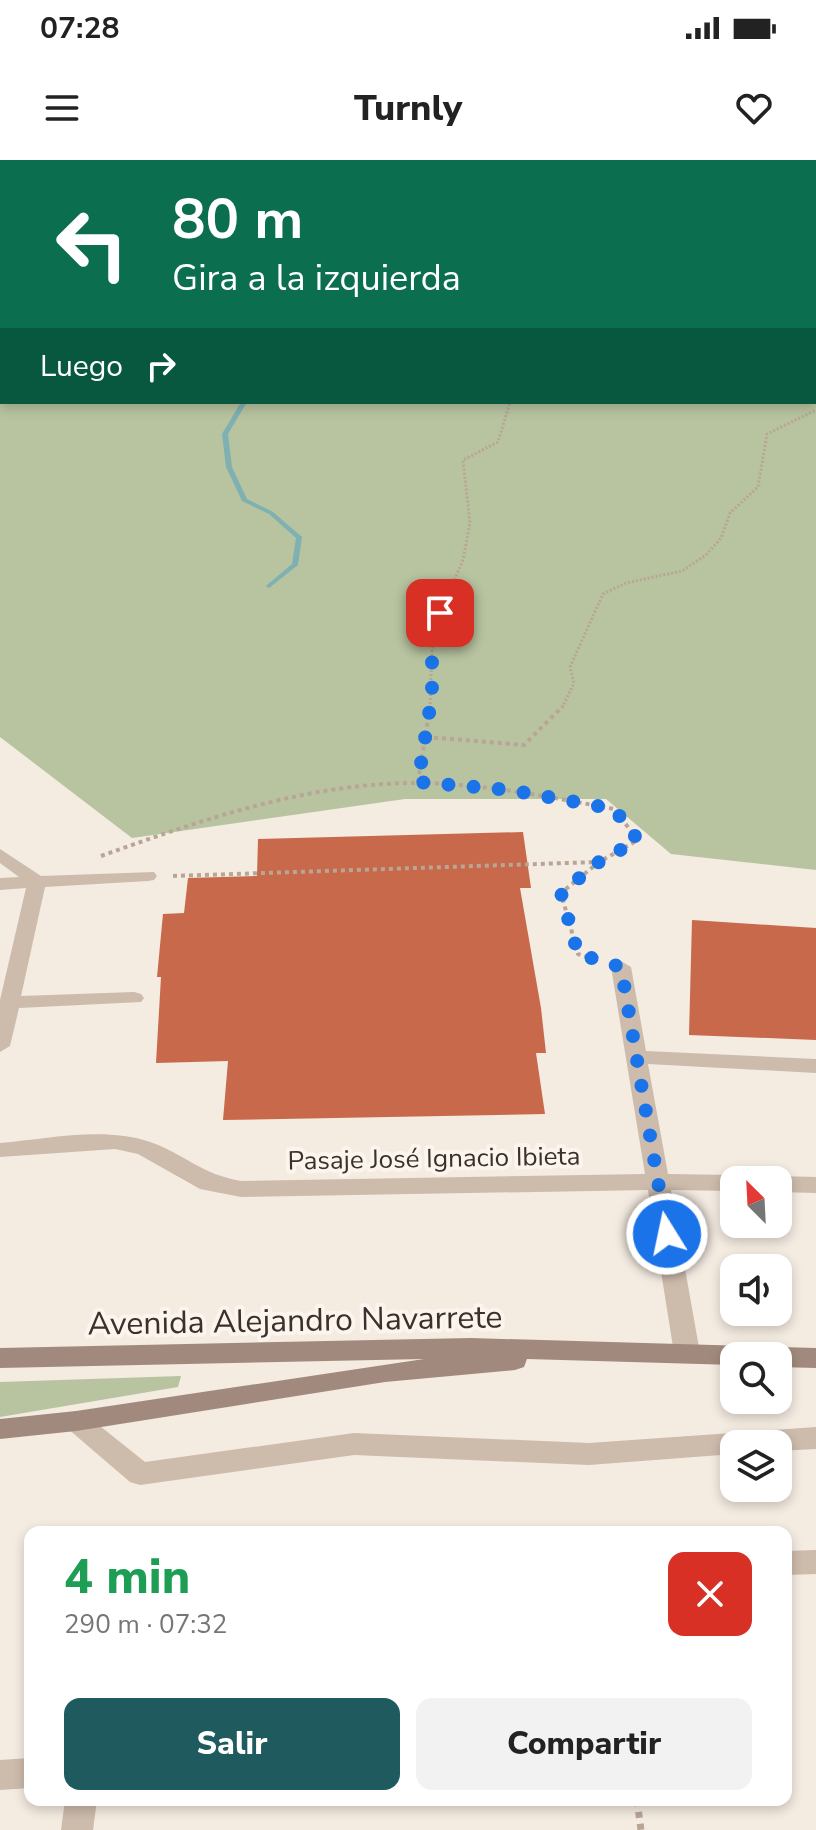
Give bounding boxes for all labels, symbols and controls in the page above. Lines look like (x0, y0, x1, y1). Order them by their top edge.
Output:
text: 07:28 (40, 8, 119, 49)
text: Turnly (354, 84, 462, 133)
icon: menu (40, 86, 84, 130)
icon: heart (732, 86, 776, 130)
text: 80 m (172, 181, 303, 258)
icon: left (40, 192, 144, 296)
text: Gira a la izquierda (172, 254, 461, 303)
icon: right (139, 344, 183, 388)
text: Luego (40, 346, 123, 387)
pin (406, 579, 474, 647)
icon: arrive (418, 591, 462, 635)
street label: Pasaje José Ignacio Ibieta (287, 1138, 581, 1179)
north arrow (720, 1166, 792, 1238)
map controls (720, 1166, 792, 1502)
position arrow (625, 1192, 709, 1276)
button: sound (720, 1254, 792, 1326)
street label: Avenida Alejandro Navarrete (87, 1295, 503, 1346)
button: search (720, 1342, 792, 1414)
button: layers (720, 1430, 792, 1502)
text: 4 min (64, 1544, 190, 1610)
button: close (668, 1552, 752, 1636)
text: 290 m · 07:32 (64, 1607, 227, 1642)
button: Salir (64, 1698, 400, 1790)
button: Compartir (416, 1698, 752, 1790)

